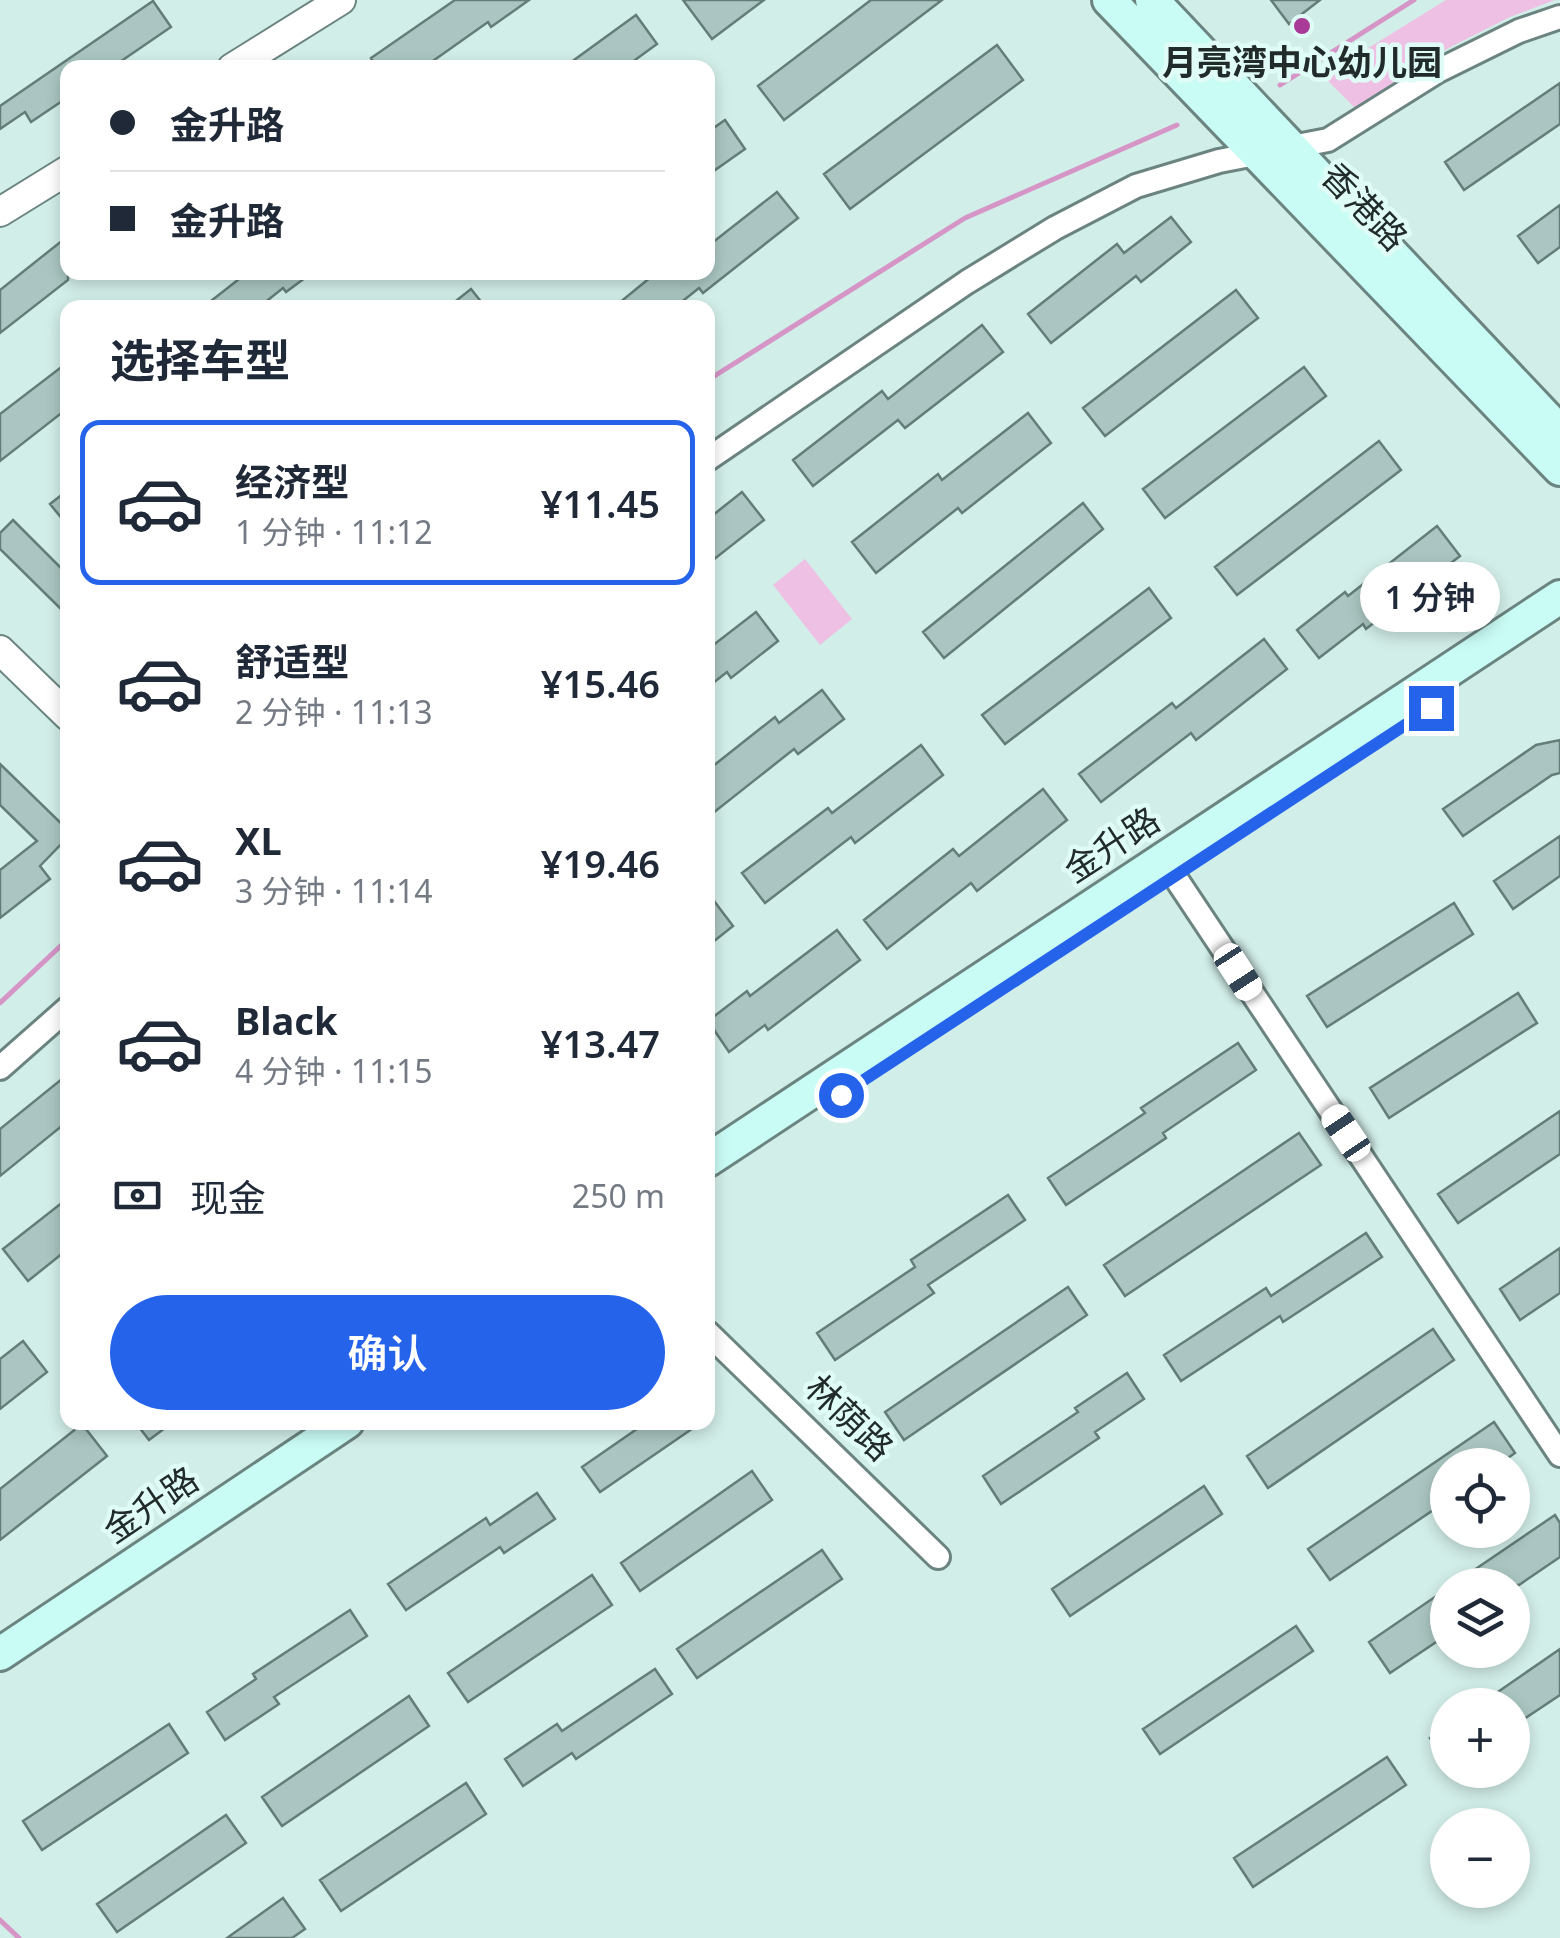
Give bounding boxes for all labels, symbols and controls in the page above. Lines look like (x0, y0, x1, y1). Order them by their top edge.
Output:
marker: 月亮湾中心幼儿园 (1291, 15, 1313, 37)
place label: 月亮湾中心幼儿园 (1162, 38, 1442, 85)
text: 金升路 (170, 98, 284, 150)
street label: 香港路 (1312, 152, 1418, 260)
text: 金升路 (170, 194, 284, 246)
text: 选择车型 (110, 329, 290, 390)
text: 经济型 (235, 455, 349, 507)
icon: car (115, 458, 205, 548)
text: ¥11.45 (541, 477, 660, 529)
text: 1 分钟 · 11:12 (235, 510, 433, 553)
callout: 1 分钟 (1361, 563, 1501, 633)
text: 1 分钟 (1385, 575, 1475, 618)
text: 舒适型 (235, 635, 349, 687)
icon: car (115, 638, 205, 728)
text: ¥15.46 (541, 657, 660, 709)
route end (1409, 686, 1454, 731)
text: 2 分钟 · 11:13 (235, 690, 433, 733)
street label: 金升路 (1054, 795, 1168, 892)
text: XL (235, 814, 282, 866)
icon: car (115, 818, 205, 908)
text: ¥19.46 (541, 837, 660, 889)
text: 3 分钟 · 11:14 (235, 869, 433, 912)
car (1209, 939, 1267, 1005)
text: Black (235, 994, 338, 1046)
icon: car (115, 998, 205, 1088)
text: ¥13.47 (541, 1017, 660, 1069)
text: 4 分钟 · 11:15 (235, 1049, 433, 1092)
route start (819, 1073, 864, 1118)
car (1317, 1100, 1375, 1166)
icon: cash (110, 1168, 165, 1223)
text: 现金 (190, 1171, 266, 1223)
text: 250 m (572, 1174, 665, 1217)
button: 确认 (110, 1295, 665, 1410)
street label: 林荫路 (796, 1364, 904, 1470)
map controls (1430, 1448, 1530, 1908)
button: locate (1430, 1448, 1530, 1548)
street label: 金升路 (93, 1455, 207, 1553)
button: layers (1430, 1568, 1530, 1668)
button: + (1430, 1688, 1530, 1788)
button: − (1430, 1808, 1530, 1908)

